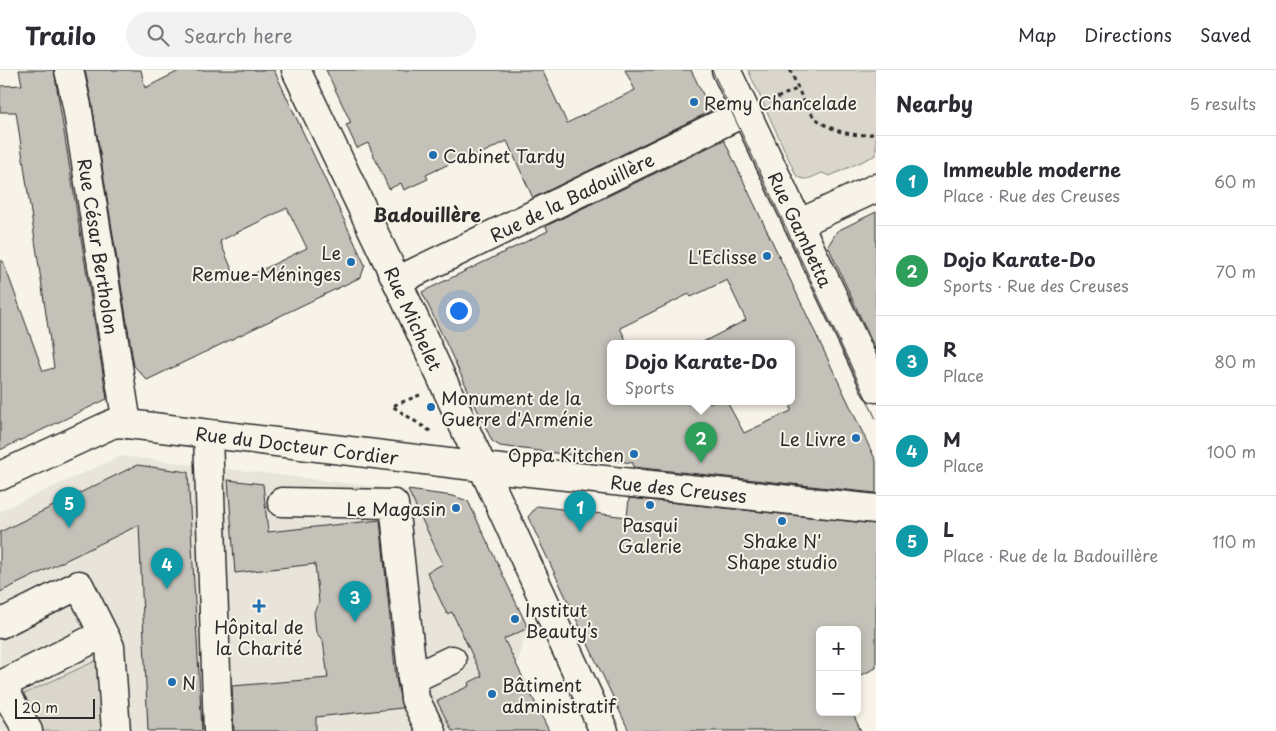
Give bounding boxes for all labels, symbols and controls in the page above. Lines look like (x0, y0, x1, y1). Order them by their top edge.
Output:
search box (126, 12, 476, 57)
text: Trailo (25, 17, 96, 53)
icon: search (144, 21, 172, 49)
text: Search here (184, 21, 292, 49)
text: Map (1018, 21, 1056, 48)
text: Directions (1084, 21, 1172, 48)
text: Saved (1200, 21, 1251, 48)
text: Nearby (896, 87, 973, 119)
place label: Remy Chancelade (704, 89, 857, 116)
text: 5 results (1189, 91, 1256, 115)
marker: Remy Chancelade (688, 96, 700, 108)
place label: Cabinet Tardy (443, 142, 565, 169)
street label: Rue de la Badouillère (485, 145, 658, 248)
marker: Cabinet Tardy (427, 149, 439, 161)
text: Immeuble moderne (943, 155, 1121, 183)
street label: Rue César Bertholon (72, 156, 126, 336)
street label: Rue Gambetta (762, 167, 840, 292)
text: 1 (908, 169, 916, 193)
text: 60 m (1214, 169, 1256, 193)
text: Place · Rue des Creuses (943, 183, 1120, 207)
district label: Badouillère (373, 200, 481, 228)
place label: Le Remue-Méninges (191, 239, 341, 287)
place label: L'Eclisse (688, 243, 757, 270)
text: Dojo Karate-Do (943, 245, 1095, 273)
marker: L'Eclisse (761, 250, 773, 262)
marker: Le Remue-Méninges (345, 256, 357, 268)
text: 2 (906, 259, 918, 283)
text: 70 m (1216, 259, 1256, 283)
street label: Rue Michelet (378, 262, 450, 375)
text: Sports · Rue des Creuses (943, 273, 1129, 297)
your location (446, 298, 472, 324)
text: R (943, 335, 957, 363)
popup (607, 340, 795, 405)
text: Dojo Karate-Do (625, 347, 777, 375)
text: 3 (907, 349, 917, 373)
text: 80 m (1214, 349, 1256, 373)
text: Place (943, 363, 984, 387)
text: Sports (625, 375, 674, 399)
place label: Monument de la Guerre d'Arménie (441, 384, 594, 432)
marker: Monument de la Guerre d'Arménie (425, 401, 437, 413)
street label: Rue du Docteur Cordier (194, 419, 400, 470)
pin: 2 (685, 422, 717, 463)
place label: Le Livre (780, 425, 846, 452)
text: M (943, 425, 961, 453)
marker: Le Livre (850, 432, 862, 444)
text: 4 (907, 439, 917, 463)
text: 100 m (1207, 439, 1256, 463)
place label: Oppa Kitchen (508, 441, 624, 468)
marker: Oppa Kitchen (628, 448, 640, 460)
text: Place (943, 453, 984, 477)
street label: Rue des Creuses (609, 467, 748, 509)
pin: 5 (53, 487, 85, 528)
pin: 1 (564, 491, 596, 532)
place label: Le Magasin (346, 495, 446, 522)
marker: Pasqui Galerie (644, 499, 656, 511)
marker: Le Magasin (450, 502, 462, 514)
place label: Pasqui Galerie (618, 511, 682, 559)
marker: Shake N' Shape studio (776, 515, 788, 527)
text: L (943, 515, 954, 543)
place label: Shake N' Shape studio (727, 527, 837, 575)
text: 5 (907, 529, 917, 553)
text: 110 m (1213, 529, 1256, 553)
text: Place · Rue de la Badouillère (943, 543, 1158, 567)
pin: 4 (151, 548, 183, 589)
pin: 3 (339, 581, 371, 622)
place label: Institut Beauty’s (525, 596, 598, 644)
marker: Hôpital de la Charité (252, 599, 266, 613)
place label: Hôpital de la Charité (214, 613, 304, 661)
marker: Institut Beauty’s (509, 613, 521, 625)
map controls (816, 626, 861, 716)
button: + (816, 626, 861, 671)
place label: N (182, 669, 196, 696)
place label: Bâtiment administratif (502, 671, 617, 719)
button: − (816, 671, 861, 716)
marker: N (166, 676, 178, 688)
marker: Bâtiment administratif (486, 688, 498, 700)
scale bar (15, 696, 95, 719)
text: 20 m (22, 697, 58, 718)

